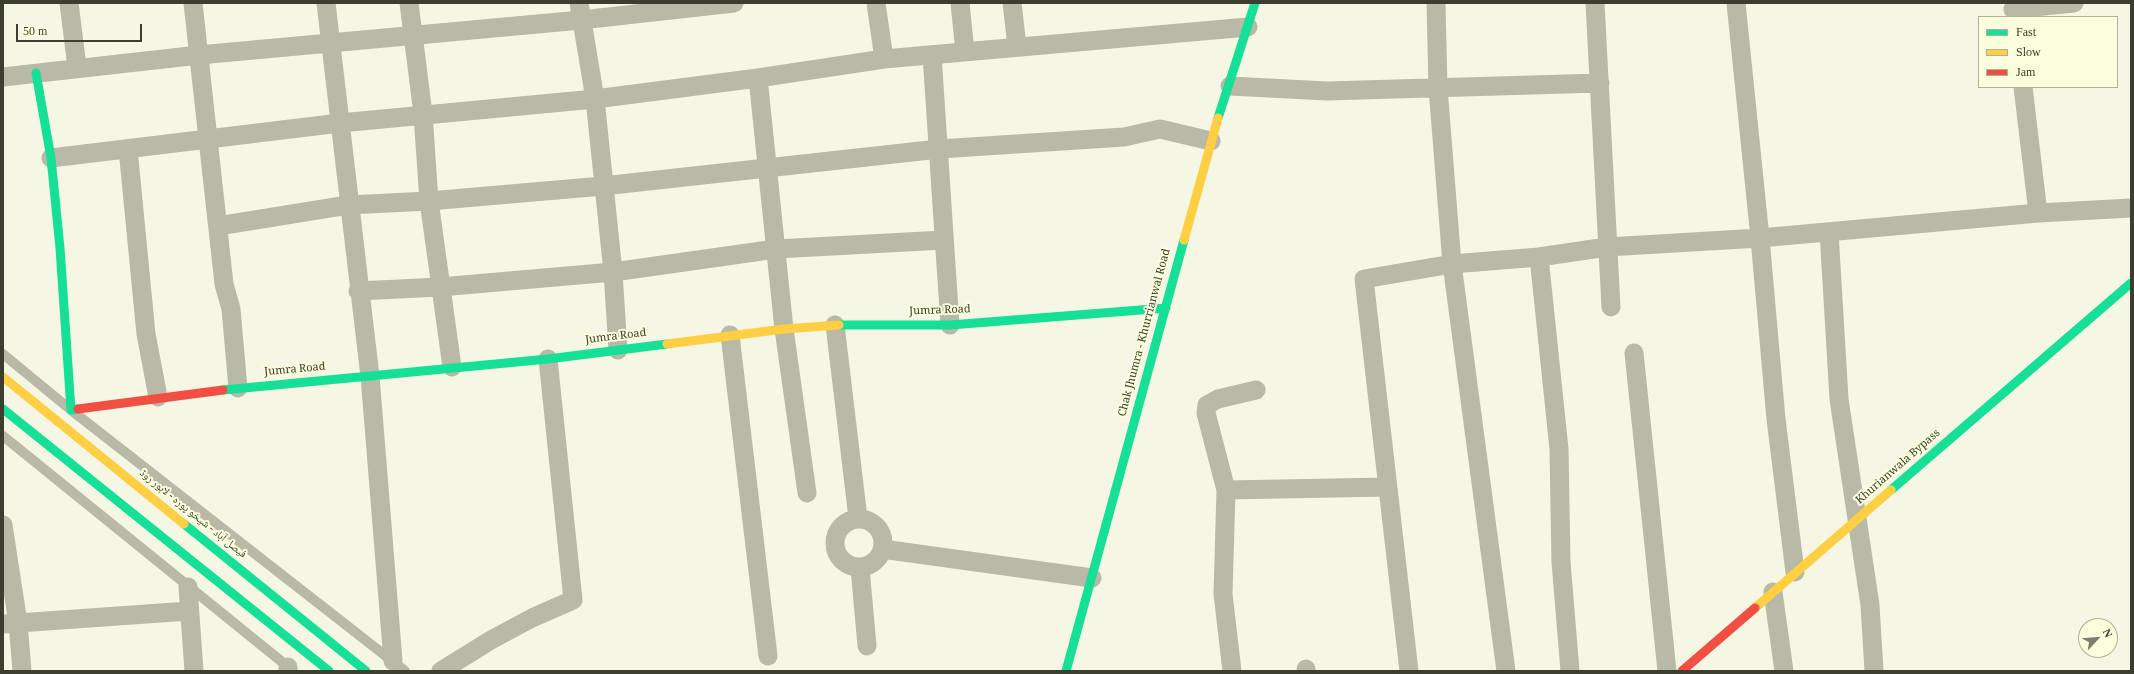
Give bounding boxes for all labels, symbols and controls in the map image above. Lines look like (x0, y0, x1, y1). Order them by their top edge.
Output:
scale bar (18, 16, 144, 42)
legend (1978, 16, 2118, 88)
text: 50 m (23, 24, 47, 38)
text: Fast (2016, 25, 2036, 39)
text: Slow (2016, 45, 2041, 59)
text: Jam (2016, 65, 2035, 79)
street label: Chak Jhumra - Khurrianwal Road (1117, 248, 1175, 418)
street label: Jumra Road (909, 304, 971, 320)
street label: Jumra Road (585, 328, 647, 348)
street label: Jumra Road (264, 362, 326, 380)
street label: Khurianwala Bypass (1854, 428, 1944, 508)
street label: فیصل آباد - شیخو پورہ - لاہور روڈ (136, 468, 248, 562)
north arrow (2078, 618, 2118, 658)
text: N (2101, 627, 2115, 639)

